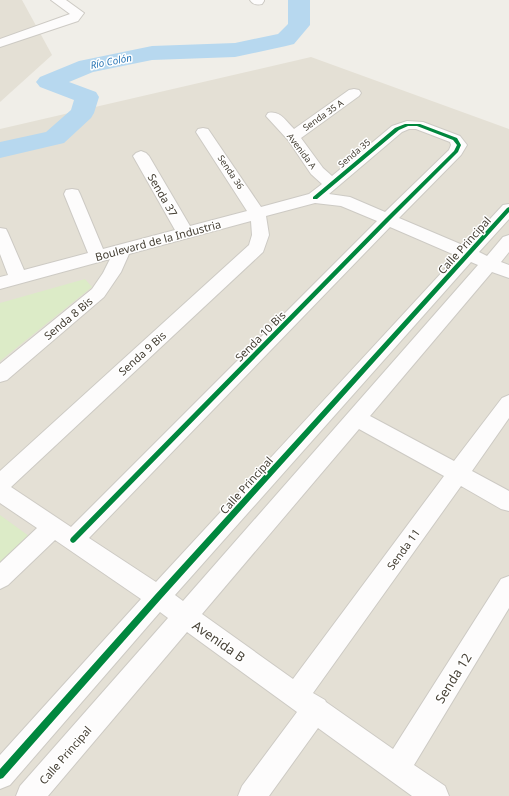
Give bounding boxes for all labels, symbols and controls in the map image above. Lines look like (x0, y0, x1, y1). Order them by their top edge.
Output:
water label: Río Colón (89, 50, 133, 72)
street label: Senda 35 A (300, 96, 346, 134)
street label: Avenida A (284, 130, 320, 172)
street label: Senda 35 (335, 136, 373, 170)
street label: Senda 36 (215, 152, 247, 192)
street label: Senda 37 (145, 171, 181, 219)
street label: Calle Principal (434, 213, 494, 277)
street label: Boulevard de la Industria (93, 216, 223, 264)
street label: Senda 8 Bis (40, 293, 96, 343)
street label: Senda 10 Bis (232, 308, 288, 364)
street label: Senda 9 Bis (115, 328, 169, 378)
street label: Calle Principal (216, 453, 276, 517)
street label: Senda 11 (383, 525, 423, 573)
street label: Avenida B (189, 616, 249, 666)
street label: Senda 12 (431, 649, 475, 707)
street label: Calle Principal (36, 723, 94, 787)

